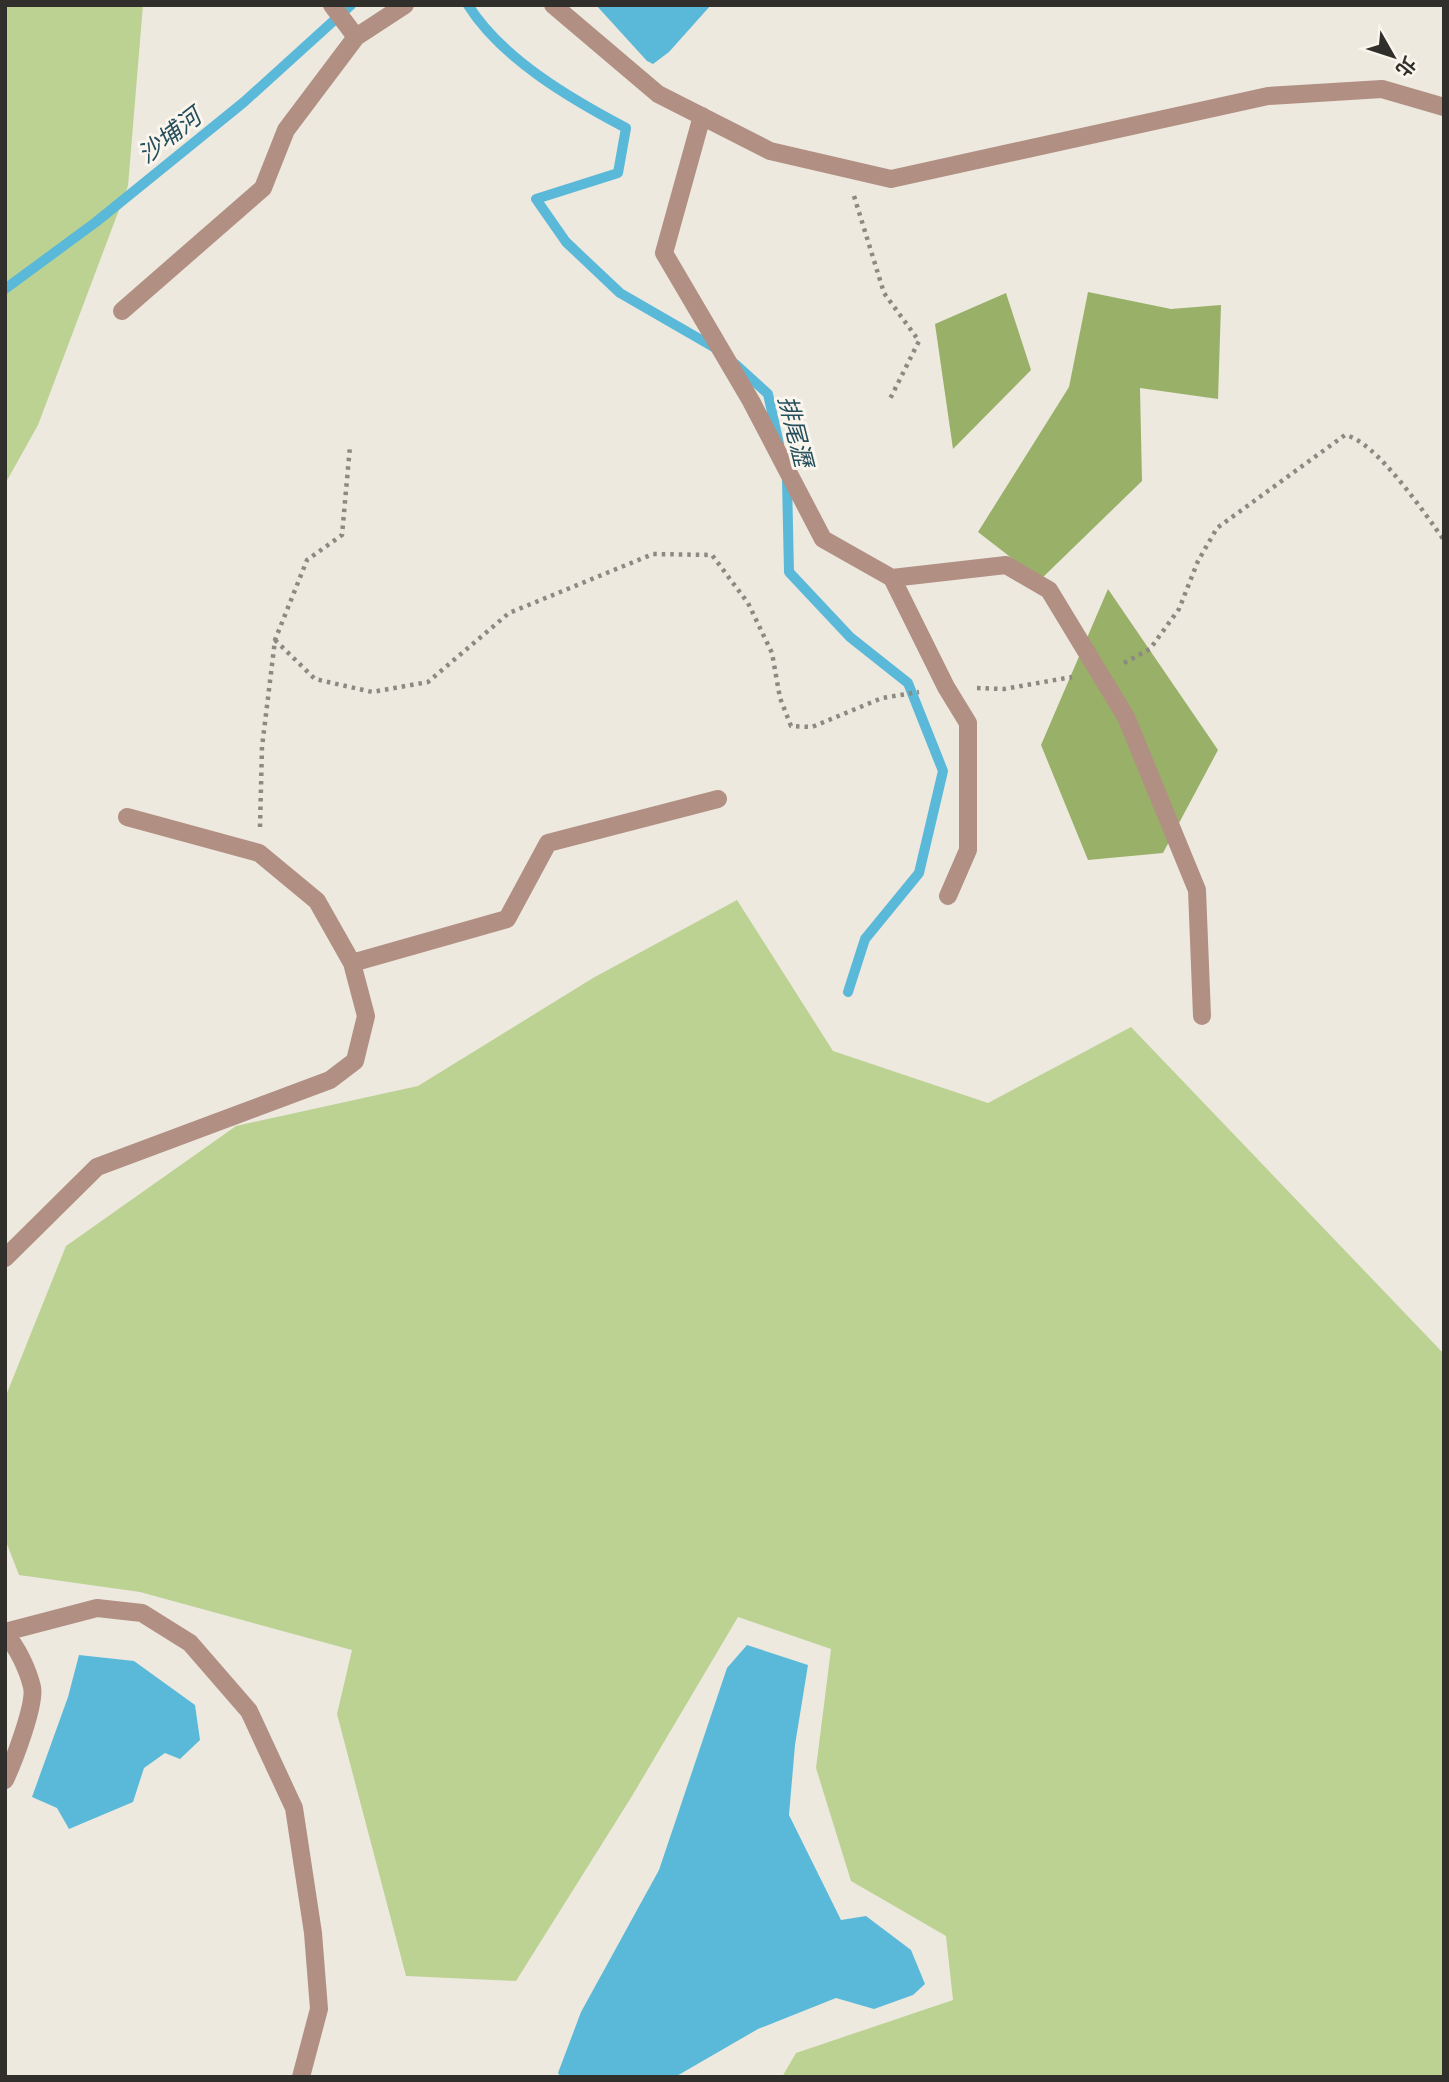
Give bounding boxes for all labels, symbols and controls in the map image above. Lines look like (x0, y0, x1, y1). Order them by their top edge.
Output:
north arrow (1358, 21, 1428, 91)
text: 北 (1391, 52, 1422, 82)
water label: 沙埔河 (131, 99, 210, 169)
water label: 排尾瀝 (773, 392, 820, 473)

